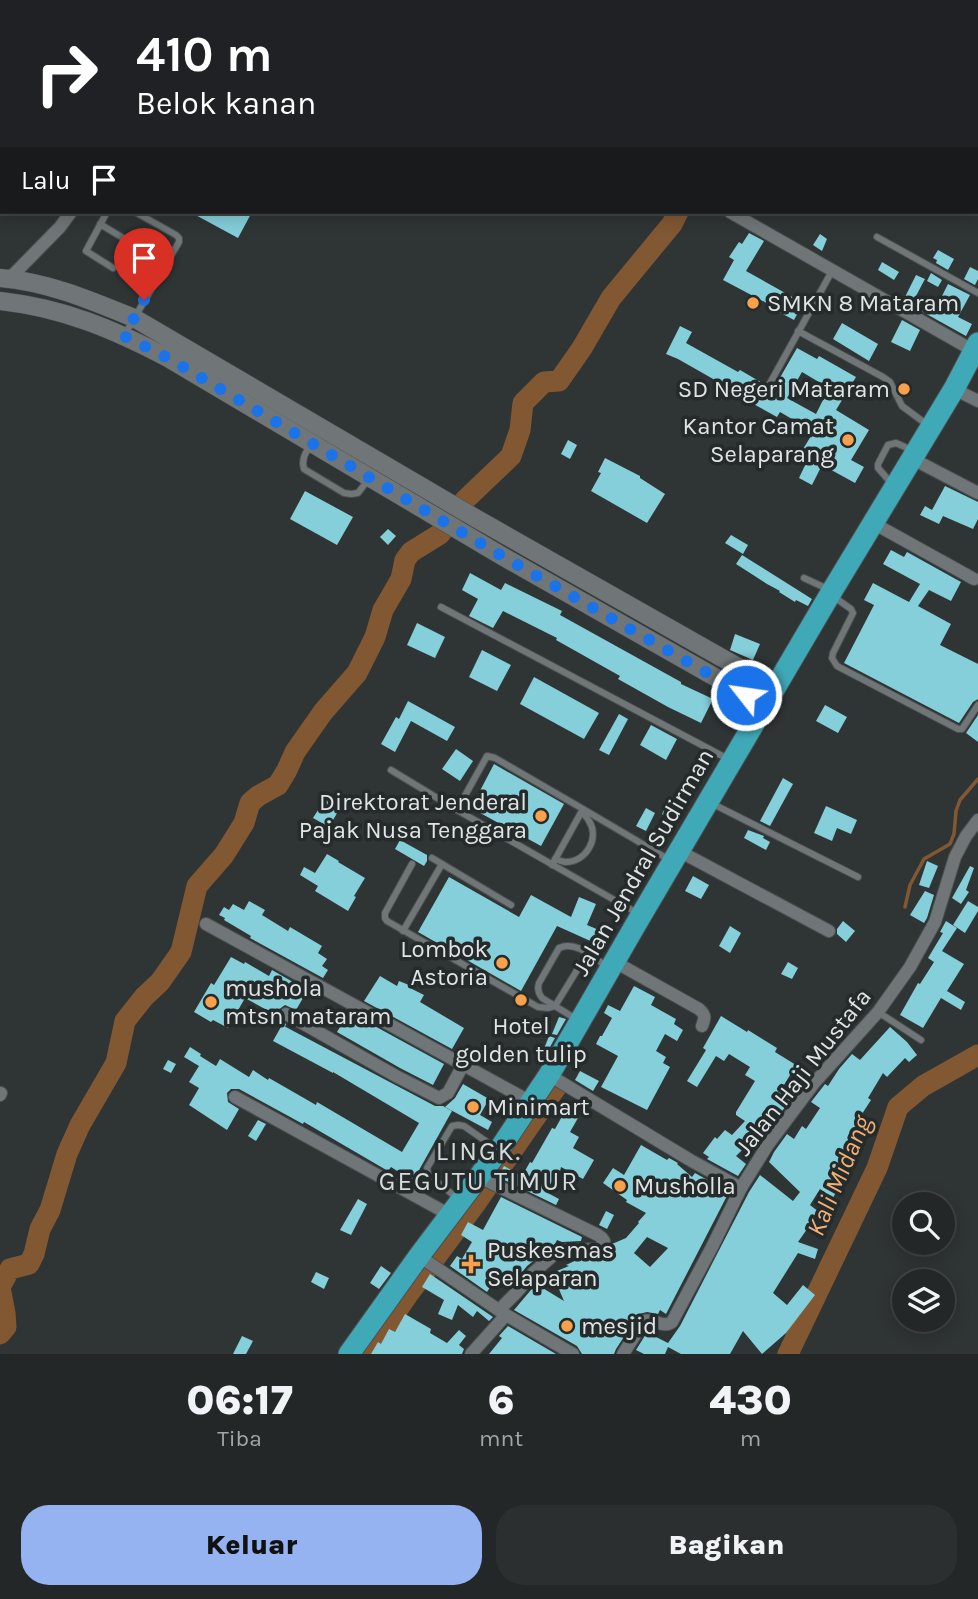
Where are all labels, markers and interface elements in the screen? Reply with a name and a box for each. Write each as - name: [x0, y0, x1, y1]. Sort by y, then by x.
- text: 410 m: [136, 26, 273, 83]
- icon: right: [21, 28, 112, 119]
- text: Belok kanan: [136, 85, 316, 122]
- icon: arrive: [85, 161, 123, 199]
- text: Lalu: [21, 165, 71, 196]
- pin: [114, 228, 174, 300]
- icon: arrive: [125, 239, 163, 277]
- place label: SMKN 8 Mataram: [767, 289, 959, 317]
- marker: SMKN 8 Mataram: [745, 295, 761, 311]
- place label: SD Negeri Mataram: [678, 375, 890, 403]
- marker: SD Negeri Mataram: [896, 381, 912, 397]
- place label: Kantor Camat Selaparang: [683, 412, 834, 468]
- marker: Kantor Camat Selaparang: [840, 432, 856, 448]
- position arrow: [709, 658, 783, 732]
- street label: Jalan Jendral Sudirman: [567, 744, 719, 980]
- place label: Direktorat Jenderal Pajak Nusa Tenggara: [299, 788, 527, 844]
- marker: Direktorat Jenderal Pajak Nusa Tenggara: [533, 808, 549, 824]
- place label: Lombok Astoria: [400, 935, 488, 991]
- marker: Lombok Astoria: [494, 955, 510, 971]
- place label: mushola mtsn mataram: [225, 974, 392, 1030]
- street label: Jalan Haji Mustafa: [729, 983, 877, 1161]
- marker: Hotel golden tulip: [513, 992, 529, 1008]
- marker: mushola mtsn mataram: [203, 994, 219, 1010]
- place label: Hotel golden tulip: [455, 1012, 587, 1068]
- place label: Minimart: [487, 1093, 589, 1121]
- marker: Minimart: [465, 1099, 481, 1115]
- water label: Kali Midang: [800, 1110, 879, 1241]
- district label: LINGK. GEGUTU TIMUR: [379, 1136, 579, 1197]
- place label: Musholla: [634, 1172, 736, 1200]
- marker: Musholla: [612, 1178, 628, 1194]
- map controls: [892, 1192, 955, 1332]
- button: search: [892, 1192, 955, 1255]
- place label: Puskesmas Selaparan: [487, 1236, 614, 1292]
- marker: Puskesmas Selaparan: [461, 1254, 481, 1274]
- button: layers: [892, 1269, 955, 1332]
- place label: mesjid: [581, 1312, 657, 1340]
- marker: mesjid: [559, 1318, 575, 1334]
- text: 06:17: [186, 1375, 293, 1425]
- text: 6: [488, 1375, 515, 1425]
- text: 430: [709, 1375, 792, 1425]
- text: Tiba: [217, 1425, 262, 1452]
- text: mnt: [479, 1425, 523, 1452]
- text: m: [740, 1425, 761, 1452]
- button: Keluar: [21, 1505, 482, 1585]
- button: Bagikan: [496, 1505, 957, 1585]

